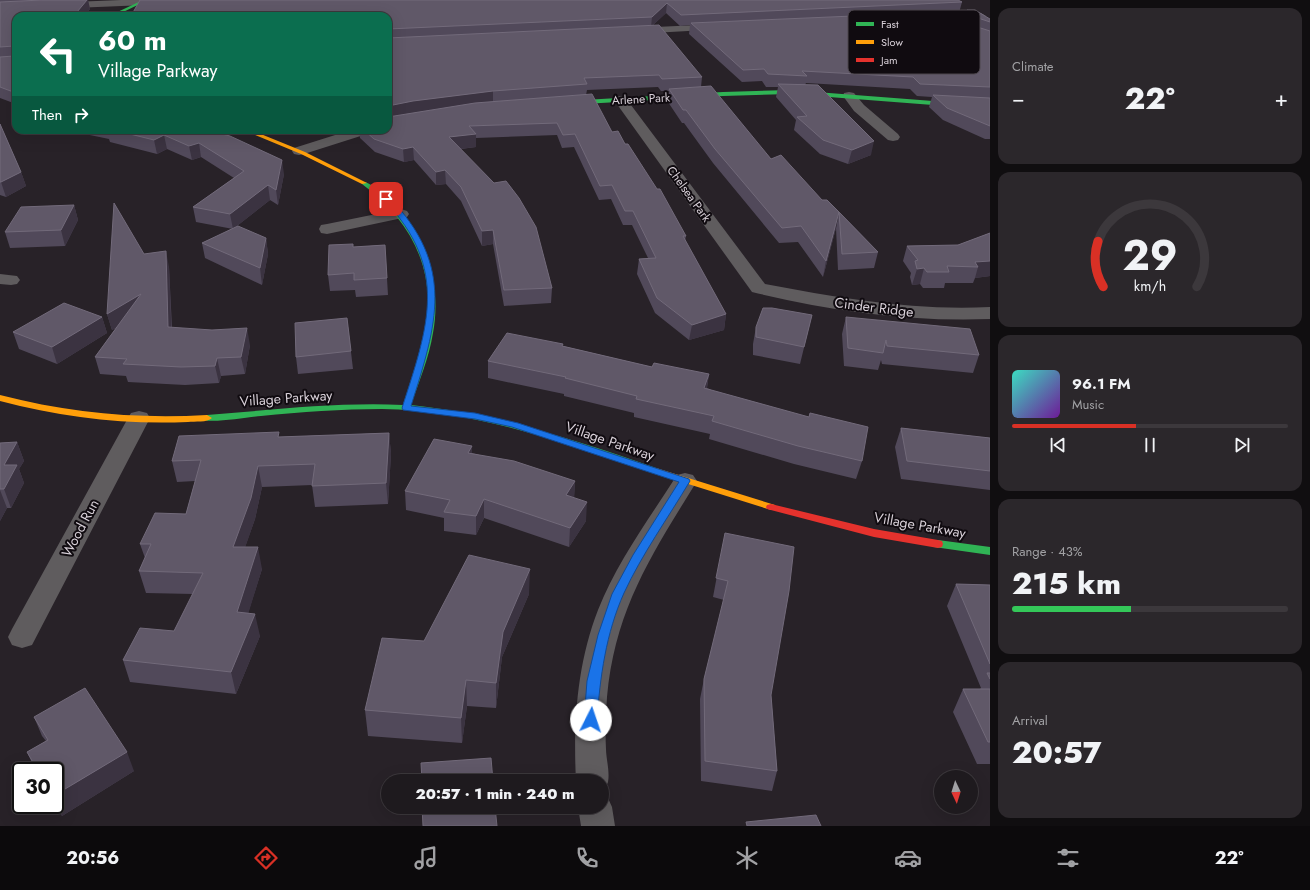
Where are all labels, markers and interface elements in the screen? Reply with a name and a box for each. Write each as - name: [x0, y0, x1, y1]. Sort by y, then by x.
- legend: [848, 10, 980, 74]
- text: Fast: [881, 16, 899, 32]
- text: 60 m: [98, 20, 167, 61]
- icon: left: [32, 28, 84, 80]
- text: Slow: [881, 34, 903, 50]
- text: Jam: [879, 52, 898, 68]
- text: Climate: [1012, 57, 1053, 76]
- text: Village Parkway: [98, 58, 218, 84]
- text: 22°: [1125, 77, 1175, 120]
- text: −: [1012, 82, 1025, 114]
- text: +: [1274, 82, 1288, 114]
- street label: Arlene Park: [611, 88, 671, 110]
- text: Then: [32, 104, 62, 126]
- icon: right: [70, 104, 92, 126]
- street label: Chelsea Park: [663, 162, 716, 226]
- pin: [369, 182, 403, 216]
- icon: arrive: [375, 188, 397, 210]
- text: 29: [1122, 225, 1178, 286]
- text: km/h: [1134, 276, 1166, 296]
- street label: Cinder Ridge: [833, 292, 915, 322]
- text: 96.1 FM: [1072, 373, 1131, 395]
- street label: Village Parkway: [239, 385, 334, 411]
- text: Music: [1072, 395, 1104, 414]
- street label: Village Parkway: [563, 416, 658, 466]
- icon: previous: [1047, 434, 1069, 456]
- icon: pause: [1139, 434, 1161, 456]
- icon: next: [1231, 434, 1253, 456]
- street label: Wood Run: [56, 496, 104, 560]
- street label: Village Parkway: [872, 507, 968, 543]
- text: Range · 43%: [1012, 542, 1083, 561]
- text: 215 km: [1012, 562, 1121, 605]
- position arrow: [570, 699, 612, 741]
- text: Arrival: [1012, 711, 1048, 730]
- text: 20:57: [1012, 731, 1102, 774]
- speed limit sign: 30: [12, 762, 64, 814]
- north arrow: [934, 770, 978, 814]
- map controls: [934, 770, 978, 814]
- text: 20:57 · 1 min · 240 m: [415, 783, 575, 805]
- icon: directions: [252, 844, 280, 872]
- icon: music: [412, 844, 440, 872]
- icon: phone: [573, 844, 601, 872]
- icon: climate: [733, 844, 761, 872]
- icon: car: [894, 844, 922, 872]
- icon: filters: [1054, 844, 1082, 872]
- text: 20:56: [66, 845, 119, 871]
- text: 22°: [1215, 845, 1244, 871]

